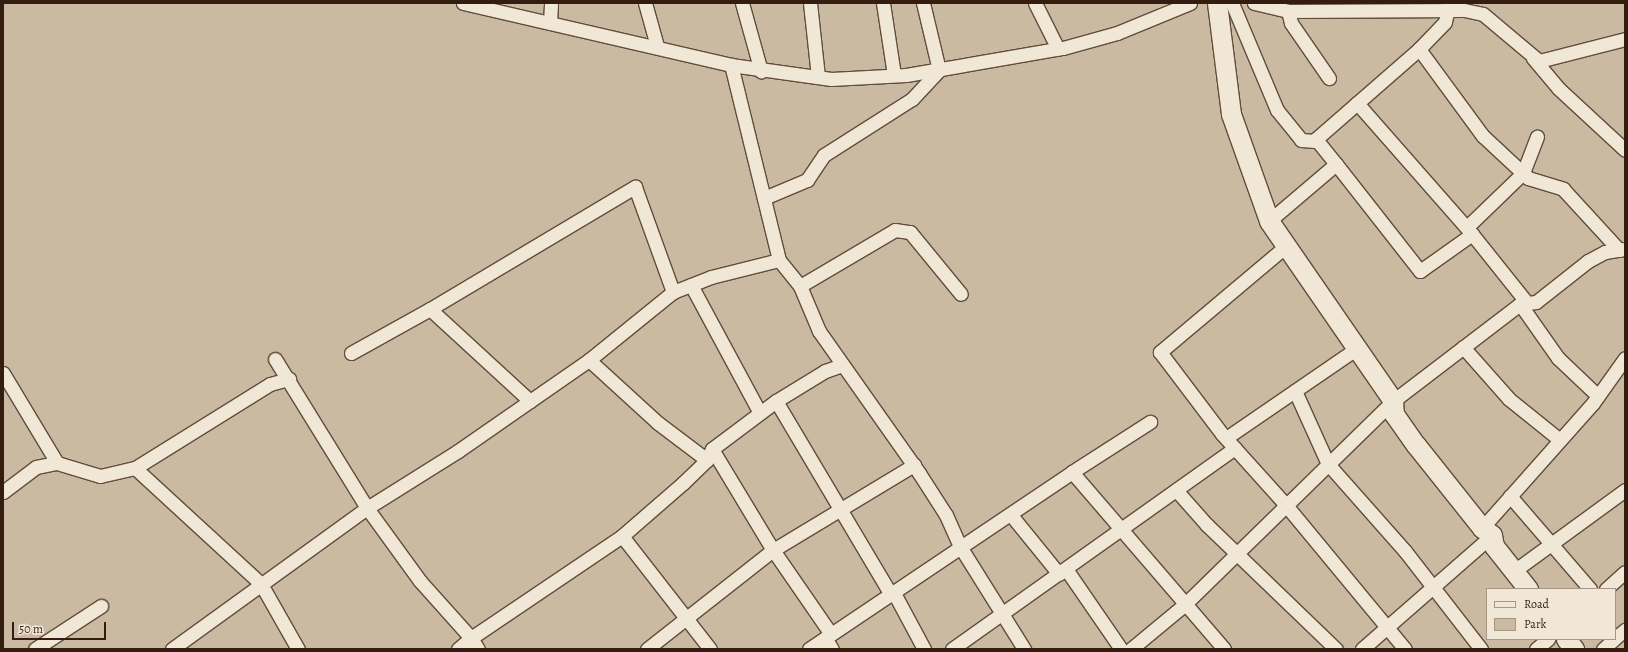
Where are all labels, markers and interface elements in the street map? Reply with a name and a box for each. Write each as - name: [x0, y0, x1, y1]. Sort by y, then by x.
- legend: [1486, 588, 1616, 640]
- text: Road: [1524, 596, 1549, 612]
- scale bar: [14, 614, 108, 640]
- text: Park: [1524, 616, 1547, 632]
- text: 50 m: [19, 621, 43, 637]

